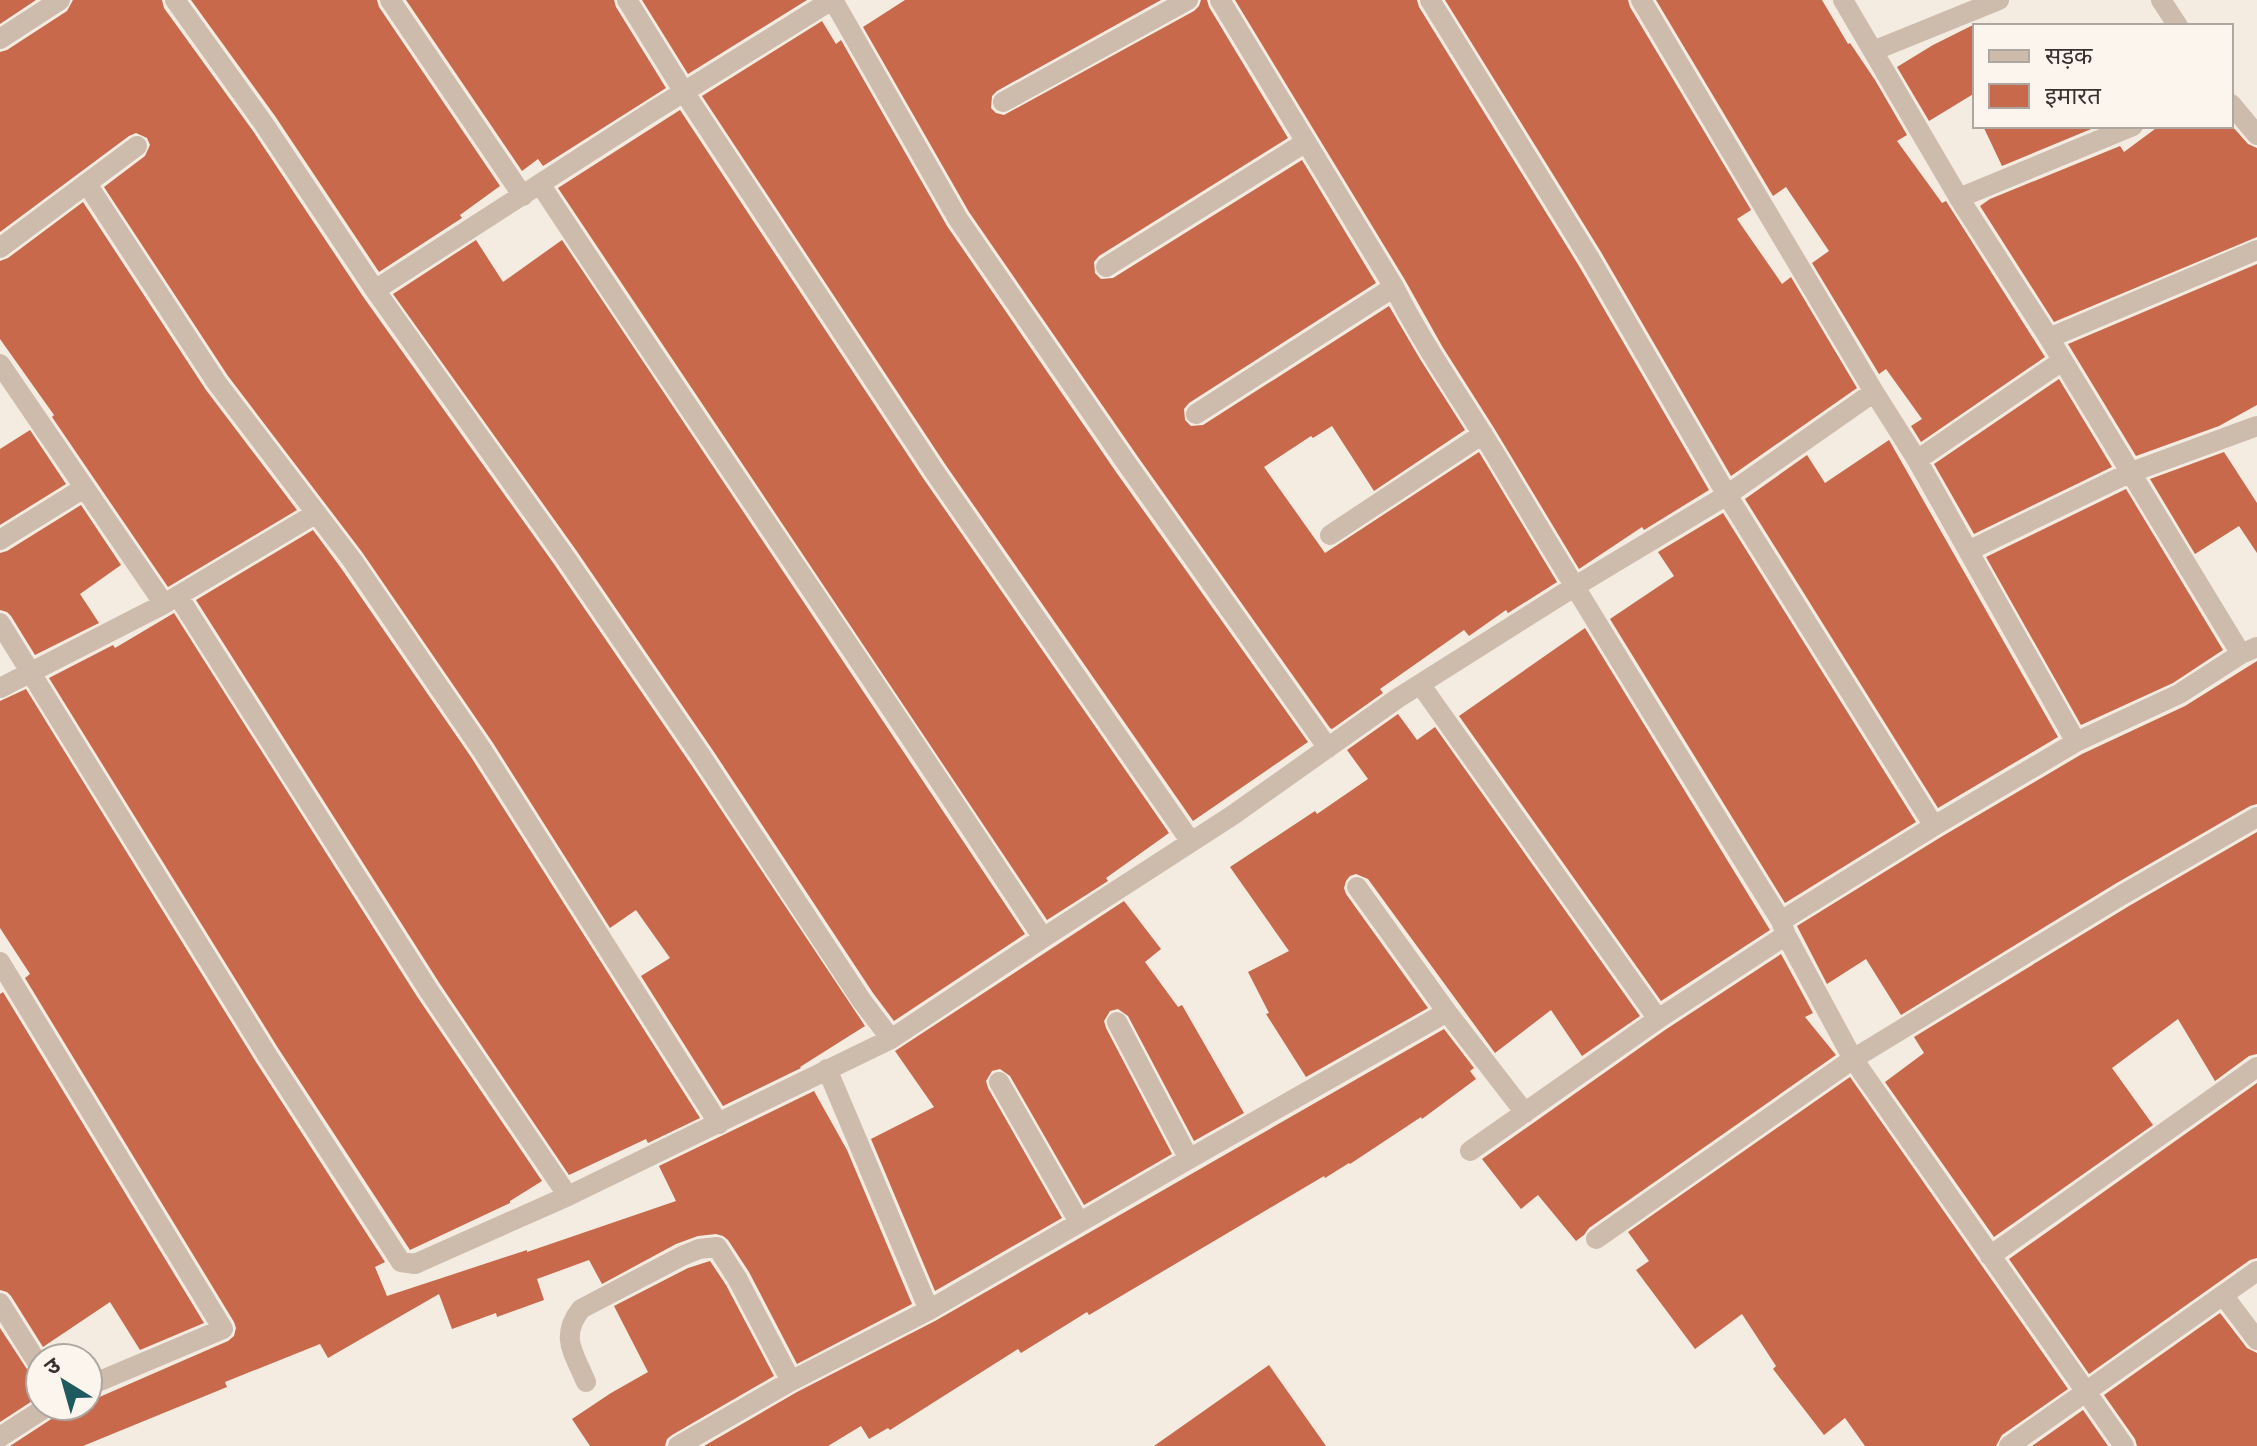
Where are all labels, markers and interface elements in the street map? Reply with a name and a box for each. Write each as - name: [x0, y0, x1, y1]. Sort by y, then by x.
- legend: [1973, 24, 2233, 128]
- text: सड़क: [2045, 42, 2093, 70]
- text: इमारत: [2045, 82, 2102, 110]
- north arrow: [24, 1342, 104, 1422]
- text: उ: [40, 1352, 66, 1380]

